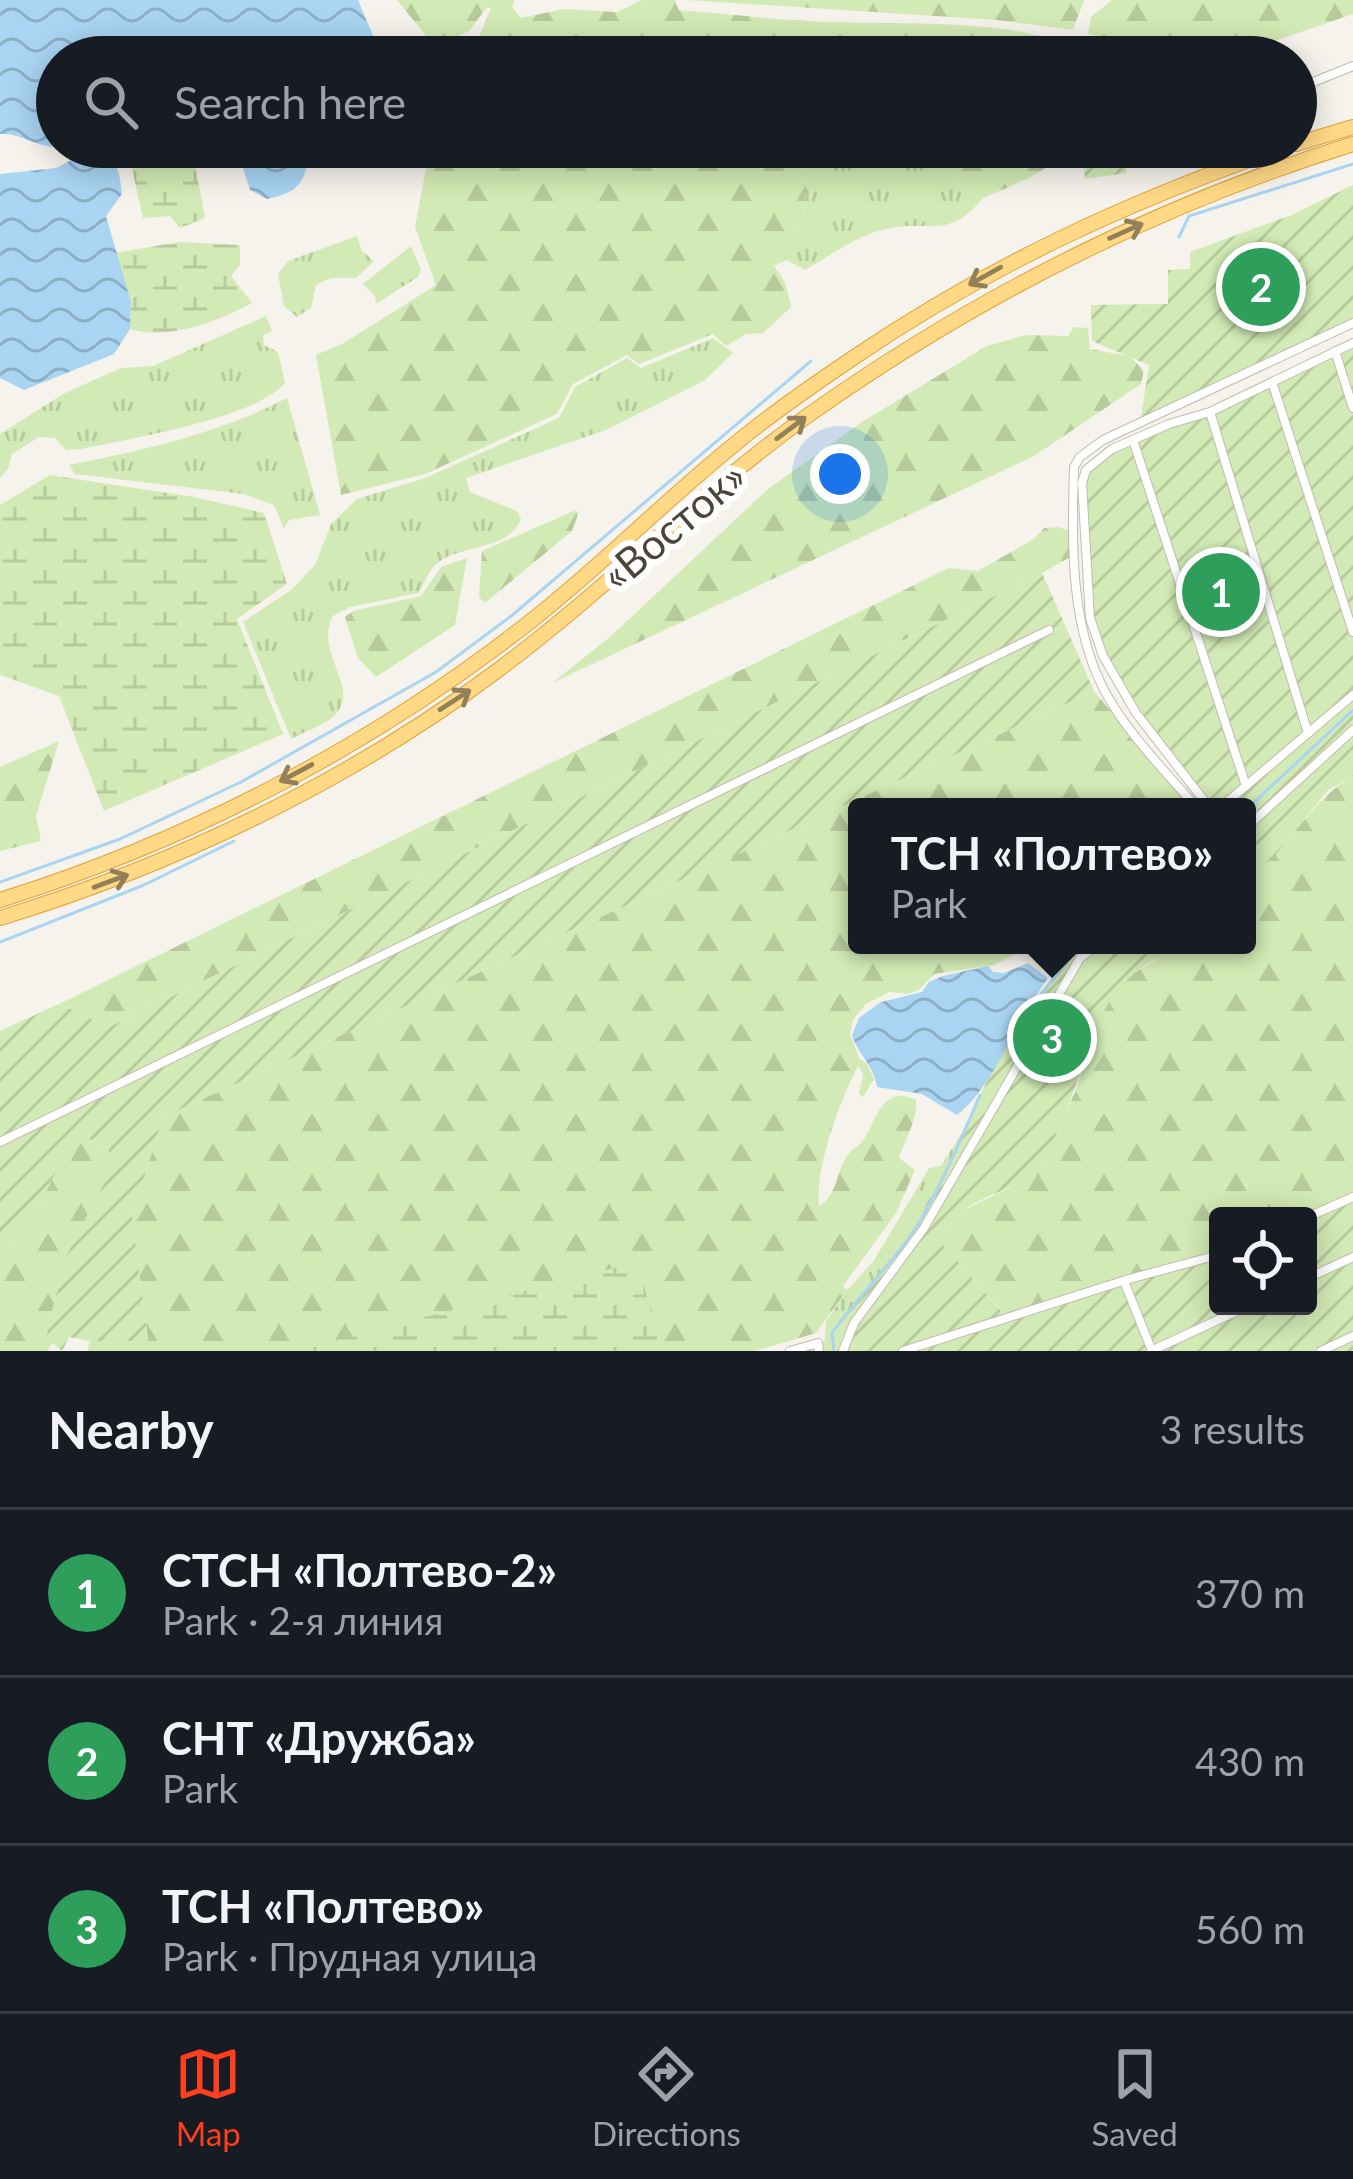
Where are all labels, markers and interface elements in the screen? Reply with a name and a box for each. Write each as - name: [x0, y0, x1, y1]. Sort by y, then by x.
- search box: [36, 36, 1317, 168]
- icon: search: [78, 69, 144, 135]
- text: Search here: [174, 75, 406, 129]
- one-way arrow: [1107, 219, 1144, 240]
- pin: 2: [1222, 242, 1300, 332]
- one-way arrow: [968, 265, 1003, 288]
- one-way arrow: [774, 416, 807, 442]
- your location: [810, 444, 870, 504]
- street label: «Восток»: [591, 450, 755, 600]
- pin: 1: [1182, 547, 1260, 637]
- one-way arrow: [438, 687, 472, 712]
- one-way arrow: [279, 762, 314, 785]
- popup: [848, 798, 1256, 954]
- text: ТСН «Полтево»: [891, 826, 1213, 880]
- one-way arrow: [92, 869, 129, 890]
- text: Park: [891, 880, 967, 926]
- pin: 3: [1013, 993, 1091, 1083]
- map controls: [1209, 1207, 1317, 1315]
- button: locate: [1209, 1207, 1317, 1315]
- text: Nearby: [48, 1399, 214, 1460]
- text: 3 results: [1160, 1406, 1305, 1452]
- text: СТСН «Полтево-2»: [162, 1543, 557, 1597]
- text: 1: [76, 1570, 98, 1616]
- text: 370 m: [1195, 1570, 1305, 1616]
- text: Park · 2-я линия: [162, 1597, 444, 1643]
- text: СНТ «Дружба»: [162, 1711, 476, 1765]
- text: 2: [76, 1738, 98, 1784]
- text: 430 m: [1195, 1738, 1305, 1784]
- text: Park: [162, 1765, 238, 1811]
- text: ТСН «Полтево»: [162, 1879, 484, 1933]
- text: 3: [76, 1906, 98, 1952]
- text: 560 m: [1195, 1906, 1305, 1952]
- text: Park · Прудная улица: [162, 1933, 537, 1979]
- tab: Map: [175, 2041, 241, 2153]
- tab: Directions: [592, 2041, 741, 2153]
- tab: Saved: [1091, 2041, 1178, 2153]

